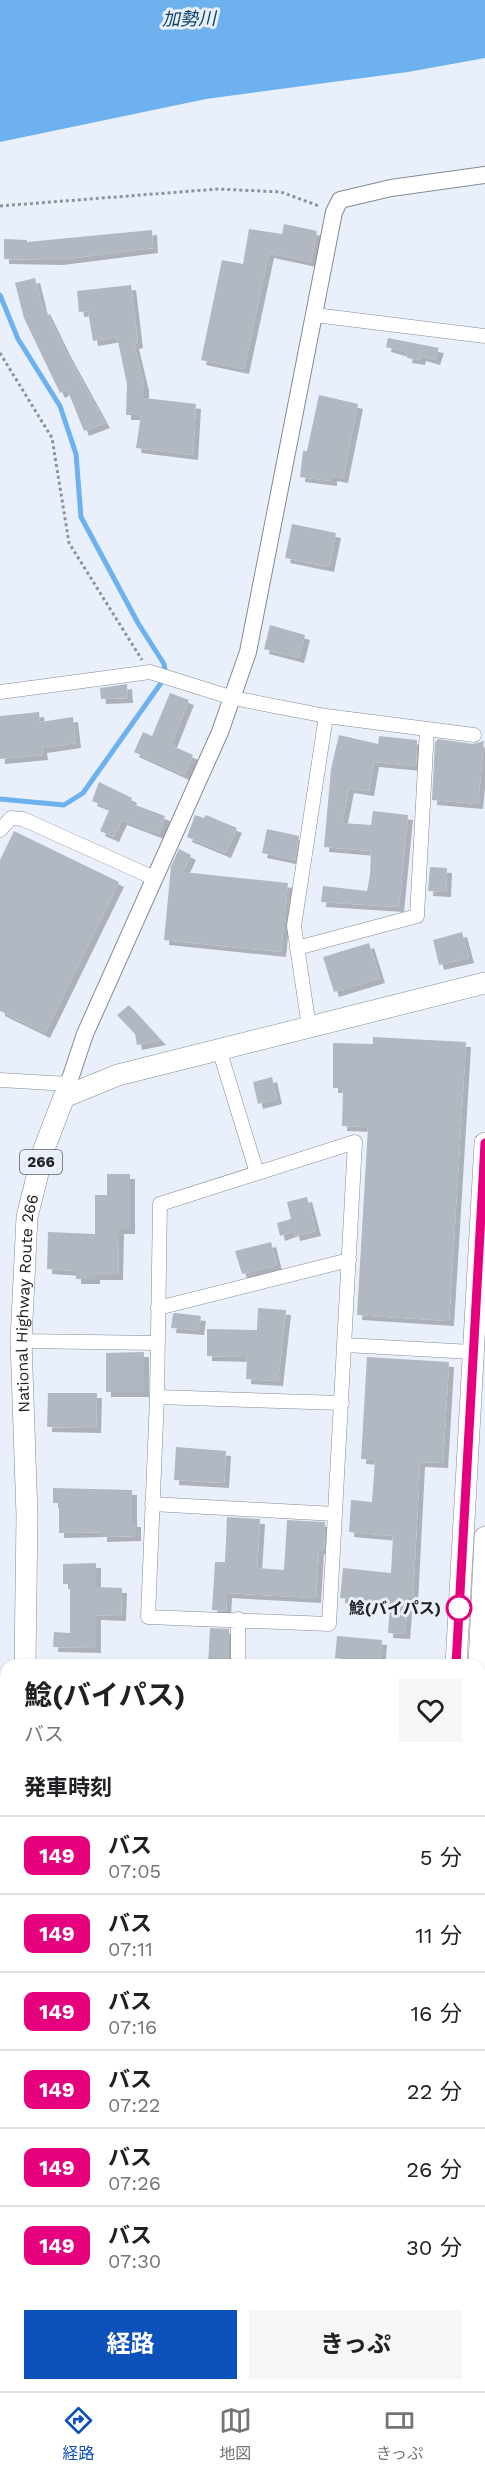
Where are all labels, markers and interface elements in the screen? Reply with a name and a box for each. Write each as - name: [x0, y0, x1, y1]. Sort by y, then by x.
- water label: 加勢川: [162, 7, 218, 29]
- road number: 266: [20, 1150, 62, 1174]
- street label: National Highway Route 266: [12, 1192, 42, 1413]
- marker: 鯰(バイパス): [446, 1595, 472, 1621]
- place label: 鯰(バイパス): [349, 1599, 441, 1618]
- text: 鯰(バイパス): [24, 1679, 185, 1712]
- button: heart: [399, 1679, 462, 1742]
- text: バス: [24, 1722, 64, 1746]
- text: 発車時刻: [24, 1775, 112, 1800]
- text: バス: [108, 1833, 152, 1858]
- text: 149: [39, 1843, 75, 1868]
- text: 5 分: [420, 1845, 462, 1870]
- text: 07:05: [108, 1859, 161, 1883]
- text: バス: [108, 1911, 152, 1936]
- text: 149: [39, 1921, 75, 1946]
- text: 11 分: [415, 1923, 462, 1948]
- text: 07:11: [108, 1937, 153, 1961]
- text: バス: [108, 1989, 152, 2014]
- text: 149: [39, 1999, 75, 2024]
- text: 16 分: [411, 2001, 462, 2026]
- text: 07:16: [108, 2015, 157, 2039]
- text: バス: [108, 2067, 152, 2092]
- text: 149: [39, 2077, 75, 2102]
- text: 22 分: [407, 2079, 462, 2104]
- text: 07:22: [108, 2093, 161, 2117]
- text: バス: [108, 2145, 152, 2170]
- text: 149: [39, 2155, 75, 2180]
- text: 26 分: [406, 2157, 462, 2182]
- text: 07:26: [108, 2171, 161, 2195]
- text: バス: [108, 2223, 152, 2248]
- text: 149: [39, 2233, 75, 2258]
- text: 30 分: [406, 2235, 462, 2260]
- text: 07:30: [108, 2249, 161, 2273]
- button: 経路: [24, 2310, 237, 2379]
- button: きっぷ: [249, 2310, 462, 2379]
- tab: 経路: [62, 2404, 95, 2464]
- tab: 地図: [219, 2404, 252, 2464]
- tab: きっぷ: [376, 2404, 423, 2464]

